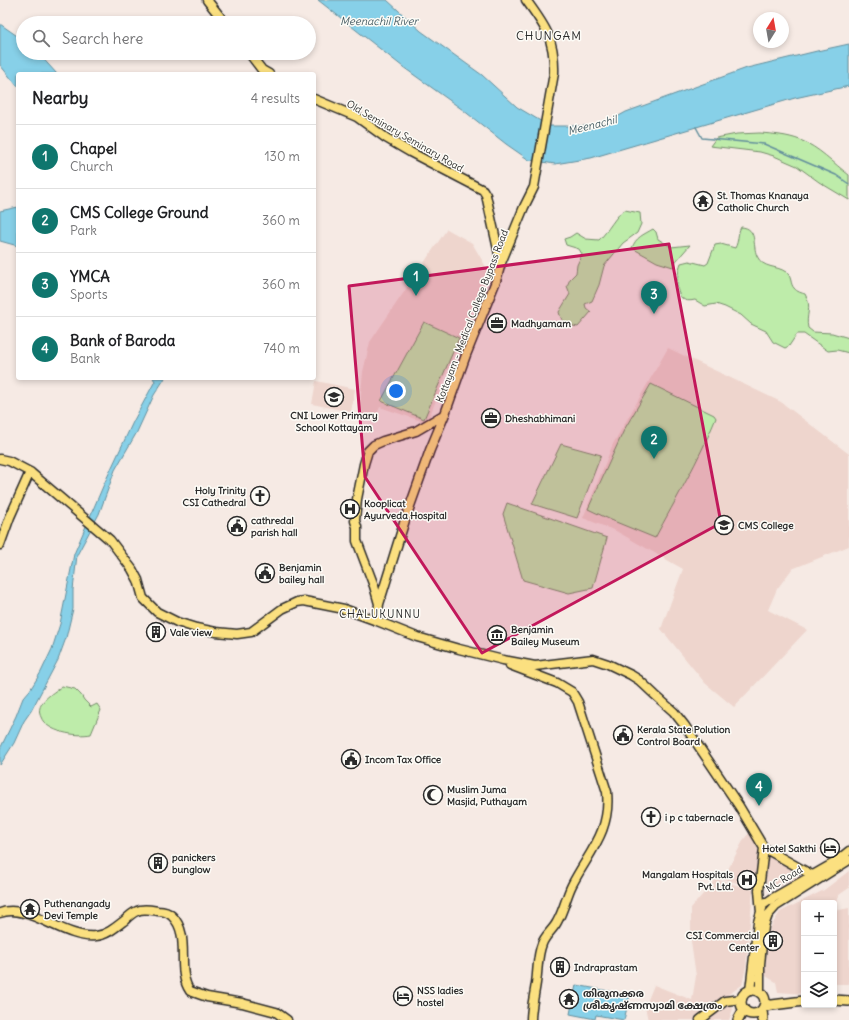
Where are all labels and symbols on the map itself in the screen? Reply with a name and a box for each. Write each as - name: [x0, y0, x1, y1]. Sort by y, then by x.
- north arrow: [753, 12, 789, 48]
- water label: Meenachil River: [340, 14, 420, 28]
- district label: CHUNGAM: [516, 28, 582, 43]
- street label: Old Seminary Seminary Road: [344, 97, 466, 175]
- water label: Meenachil: [566, 112, 620, 138]
- place label: St. Thomas Knanaya Catholic Church: [717, 189, 809, 214]
- temple icon: St. Thomas Knanaya Catholic Church: [692, 190, 714, 212]
- street label: Kottayam - Medical College Bypass Road: [433, 228, 511, 404]
- pin: 1: [403, 263, 429, 296]
- pin: 3: [641, 281, 667, 314]
- office icon: Madhyamam: [486, 312, 508, 334]
- place label: Madhyamam: [511, 317, 571, 330]
- your location: [386, 381, 406, 401]
- school or university icon: CNI Lower Primary School Kottayam: [323, 386, 345, 408]
- office icon: Dheshabhimani: [480, 407, 502, 429]
- place label: CNI Lower Primary School Kottayam: [290, 409, 378, 434]
- place label: Dheshabhimani: [505, 412, 575, 425]
- pin: 2: [641, 426, 667, 459]
- place label: Holy Trinity CSI Cathedral: [183, 484, 246, 509]
- church icon: Holy Trinity CSI Cathedral: [249, 485, 271, 507]
- place label: Kooplicat Ayurveda Hospital: [364, 497, 447, 522]
- hospital icon: Kooplicat Ayurveda Hospital: [339, 498, 361, 520]
- place label: cathredal parish hall: [251, 514, 297, 539]
- school or university icon: CMS College: [713, 514, 735, 536]
- public building icon: cathredal parish hall: [226, 515, 248, 537]
- place label: CMS College: [738, 519, 794, 532]
- place label: Benjamin bailey hall: [279, 561, 324, 586]
- public building icon: Benjamin bailey hall: [254, 562, 276, 584]
- district label: CHALUKUNNU: [339, 607, 421, 621]
- building icon: Vale view: [145, 621, 167, 643]
- place label: Benjamin Bailey Museum: [511, 623, 580, 648]
- museum icon: Benjamin Bailey Museum: [486, 624, 508, 646]
- place label: Vale view: [170, 626, 212, 639]
- place label: Kerala State Polution Control Board: [637, 723, 731, 748]
- public building icon: Kerala State Polution Control Board: [612, 724, 634, 746]
- public building icon: Incom Tax Office: [340, 748, 362, 770]
- place label: Incom Tax Office: [365, 753, 442, 766]
- pin: 4: [746, 773, 772, 806]
- place label: Muslim Juma Masjid, Puthayam: [447, 783, 527, 808]
- mosque icon: Muslim Juma Masjid, Puthayam: [422, 784, 444, 806]
- church icon: i p c tabernacle: [640, 806, 662, 828]
- place label: i p c tabernacle: [665, 811, 734, 824]
- hotel icon: Hotel Sakthi: [819, 837, 841, 859]
- place label: Hotel Sakthi: [762, 842, 816, 855]
- place label: panickers bunglow: [172, 851, 216, 876]
- building icon: panickers bunglow: [147, 852, 169, 874]
- street label: MC Road: [763, 863, 805, 895]
- place label: Mangalam Hospitals Pvt. Ltd.: [642, 868, 733, 893]
- hospital icon: Mangalam Hospitals Pvt. Ltd.: [736, 869, 758, 891]
- place label: Puthenangady Devi Temple: [44, 897, 111, 922]
- temple icon: Puthenangady Devi Temple: [19, 898, 41, 920]
- place label: CSI Commercial Center: [686, 929, 760, 954]
- building icon: CSI Commercial Center: [762, 930, 784, 952]
- building icon: Indraprastam: [549, 956, 571, 978]
- place label: Indraprastam: [574, 961, 638, 974]
- place label: NSS ladies hostel: [417, 984, 464, 1009]
- hotel icon: NSS ladies hostel: [392, 985, 414, 1007]
- place label: തിരുനക്കര ശ്രീകൃഷ്ണസ്വാമി ക്ഷേത്രം: [583, 987, 722, 1013]
- temple icon: തിരുനക്കര ശ്രീകൃഷ്ണസ്വാമി ക്ഷേത്രം: [558, 988, 580, 1010]

